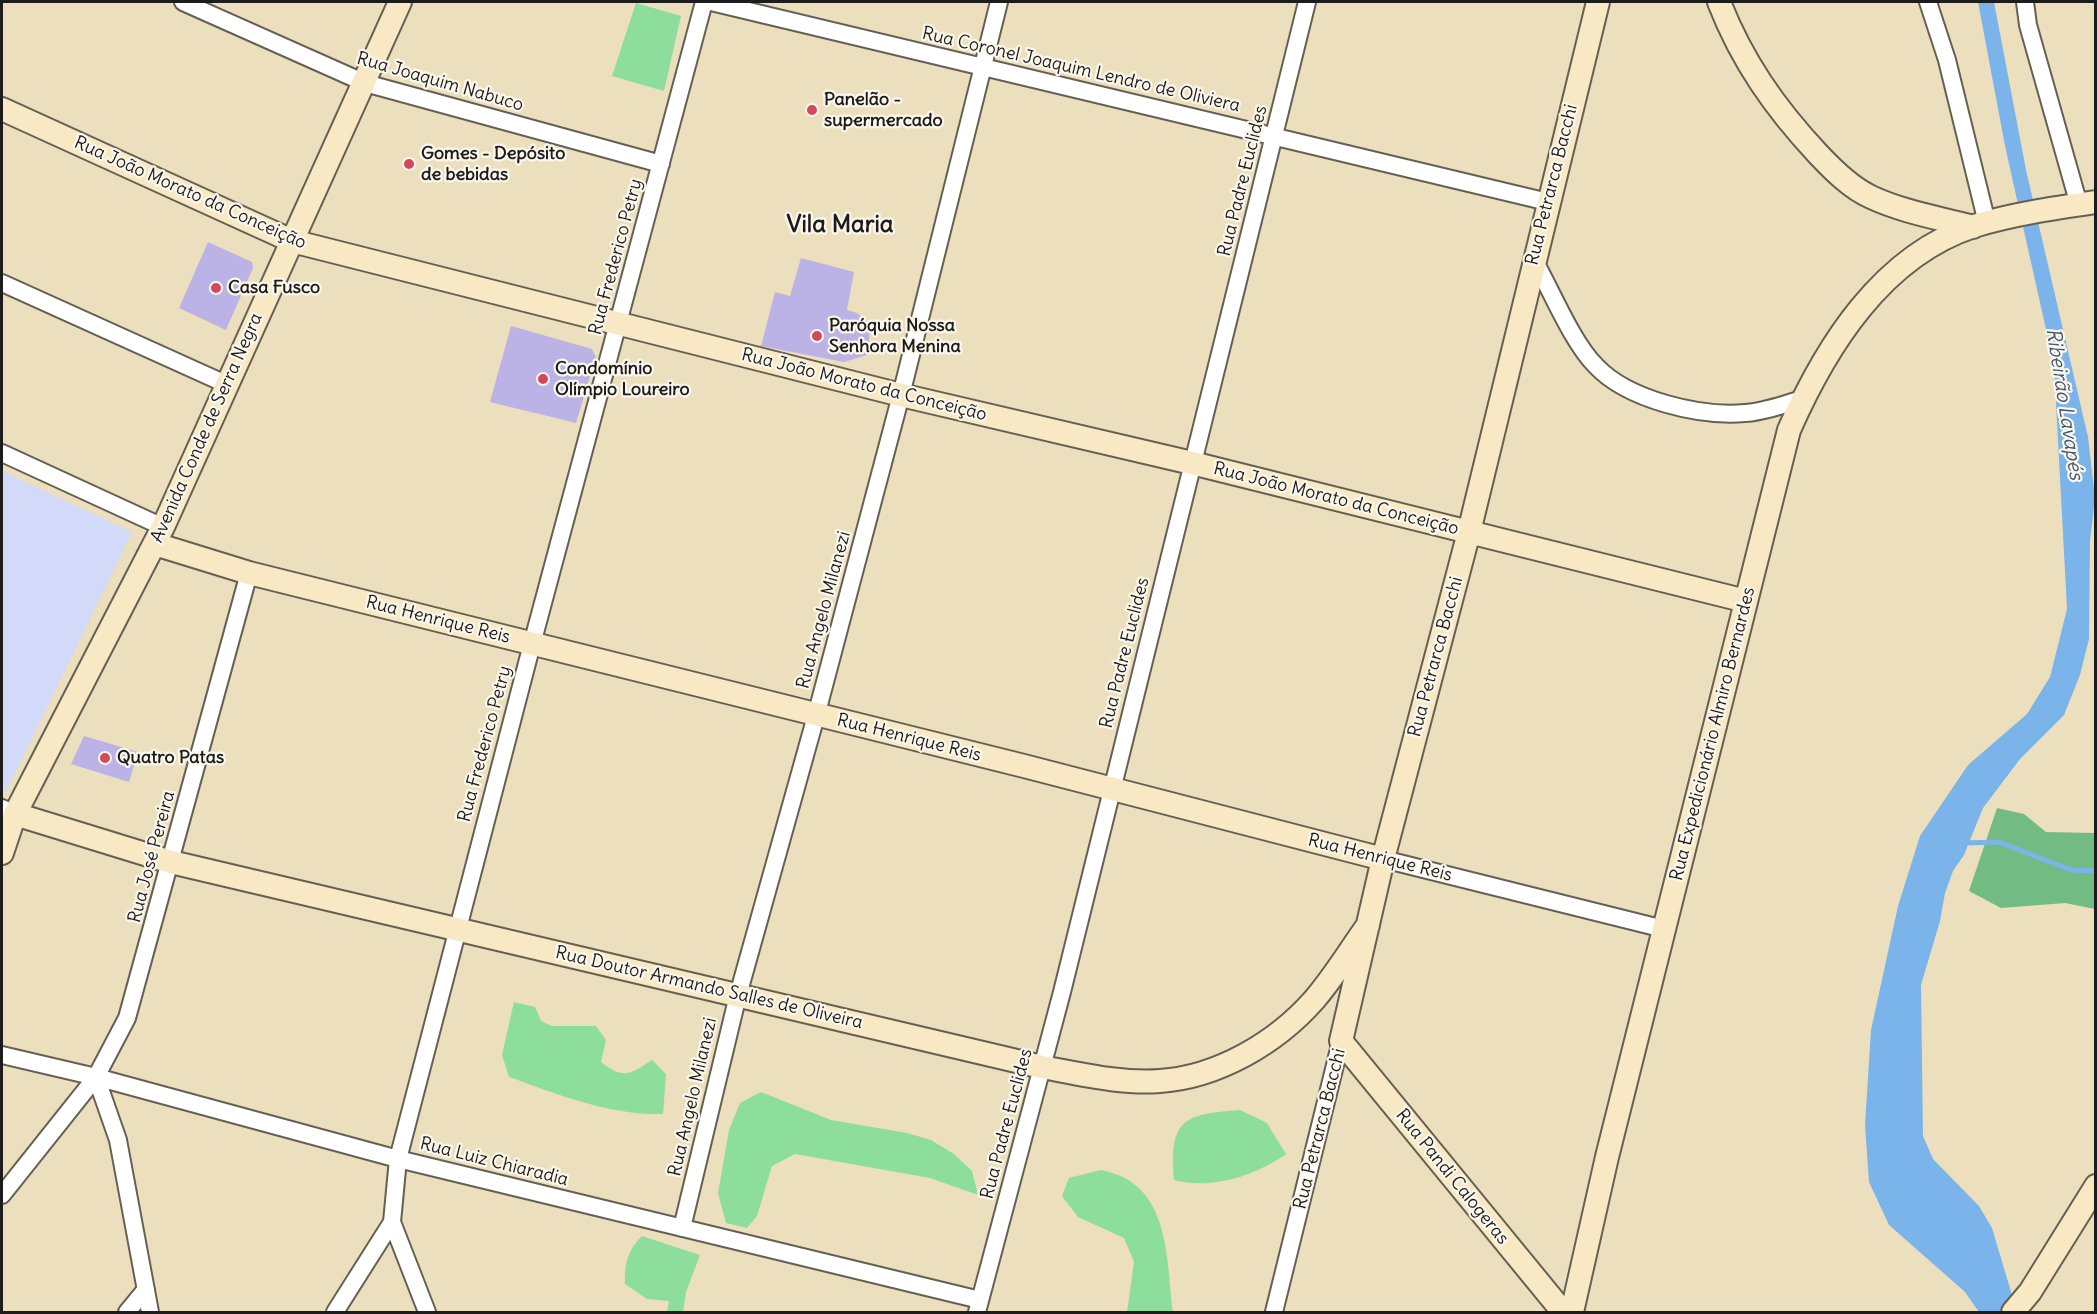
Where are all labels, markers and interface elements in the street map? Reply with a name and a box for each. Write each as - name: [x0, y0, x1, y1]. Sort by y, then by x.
- street label: Rua Coronel Joaquim Lendro de Oliviera: [920, 23, 1242, 117]
- street label: Rua Joaquim Nabuco: [354, 48, 526, 116]
- place label: Panelão - supermercado: [824, 89, 943, 132]
- street label: Rua Petrarca Bacchi: [1522, 102, 1582, 268]
- marker: Panelão - supermercado: [805, 103, 819, 117]
- street label: Rua Padre Euclides: [1214, 103, 1272, 259]
- street label: Rua João Morato da Conceição: [71, 132, 309, 254]
- place label: Gomes - Depósito de bebidas: [421, 143, 565, 186]
- marker: Gomes - Depósito de bebidas: [402, 157, 416, 171]
- street label: Rua Frederico Petry: [585, 177, 647, 337]
- district label: Vila Maria: [786, 211, 894, 239]
- place label: Casa Fusco: [228, 277, 320, 299]
- marker: Casa Fusco: [209, 281, 223, 295]
- street label: Avenida Conde de Serra Negra: [147, 310, 267, 546]
- place label: Paróquia Nossa Senhora Menina: [829, 315, 961, 358]
- water label: Ribeirão Lavapés: [2040, 326, 2088, 482]
- marker: Paróquia Nossa Senhora Menina: [810, 329, 824, 343]
- street label: Rua João Morato da Conceição: [739, 344, 989, 426]
- place label: Condomínio Olímpio Loureiro: [555, 358, 690, 400]
- marker: Condomínio Olímpio Loureiro: [536, 372, 550, 386]
- street label: Rua João Morato da Conceição: [1211, 458, 1461, 540]
- street label: Rua Angelo Milanezi: [793, 529, 855, 691]
- street label: Rua Padre Euclides: [1096, 575, 1154, 731]
- street label: Rua Petrarca Bacchi: [1404, 575, 1468, 739]
- street label: Rua Expedicionário Almiro Bernardes: [1666, 585, 1760, 883]
- street label: Rua Henrique Reis: [364, 592, 512, 648]
- street label: Rua Frederico Petry: [454, 664, 516, 824]
- street label: Rua Henrique Reis: [835, 710, 983, 766]
- place label: Quatro Patas: [117, 747, 224, 769]
- marker: Quatro Patas: [98, 751, 112, 765]
- street label: Rua José Pereira: [124, 789, 180, 925]
- street label: Rua Henrique Reis: [1306, 830, 1454, 886]
- street label: Rua Doutor Armando Salles de Oliveira: [553, 942, 865, 1034]
- street label: Rua Angelo Milanezi: [664, 1016, 722, 1178]
- street label: Rua Petrarca Bacchi: [1290, 1046, 1350, 1212]
- street label: Rua Padre Euclides: [977, 1047, 1037, 1201]
- street label: Rua Pandi Calogeras: [1391, 1105, 1513, 1249]
- street label: Rua Luiz Chiaradia: [418, 1133, 570, 1191]

